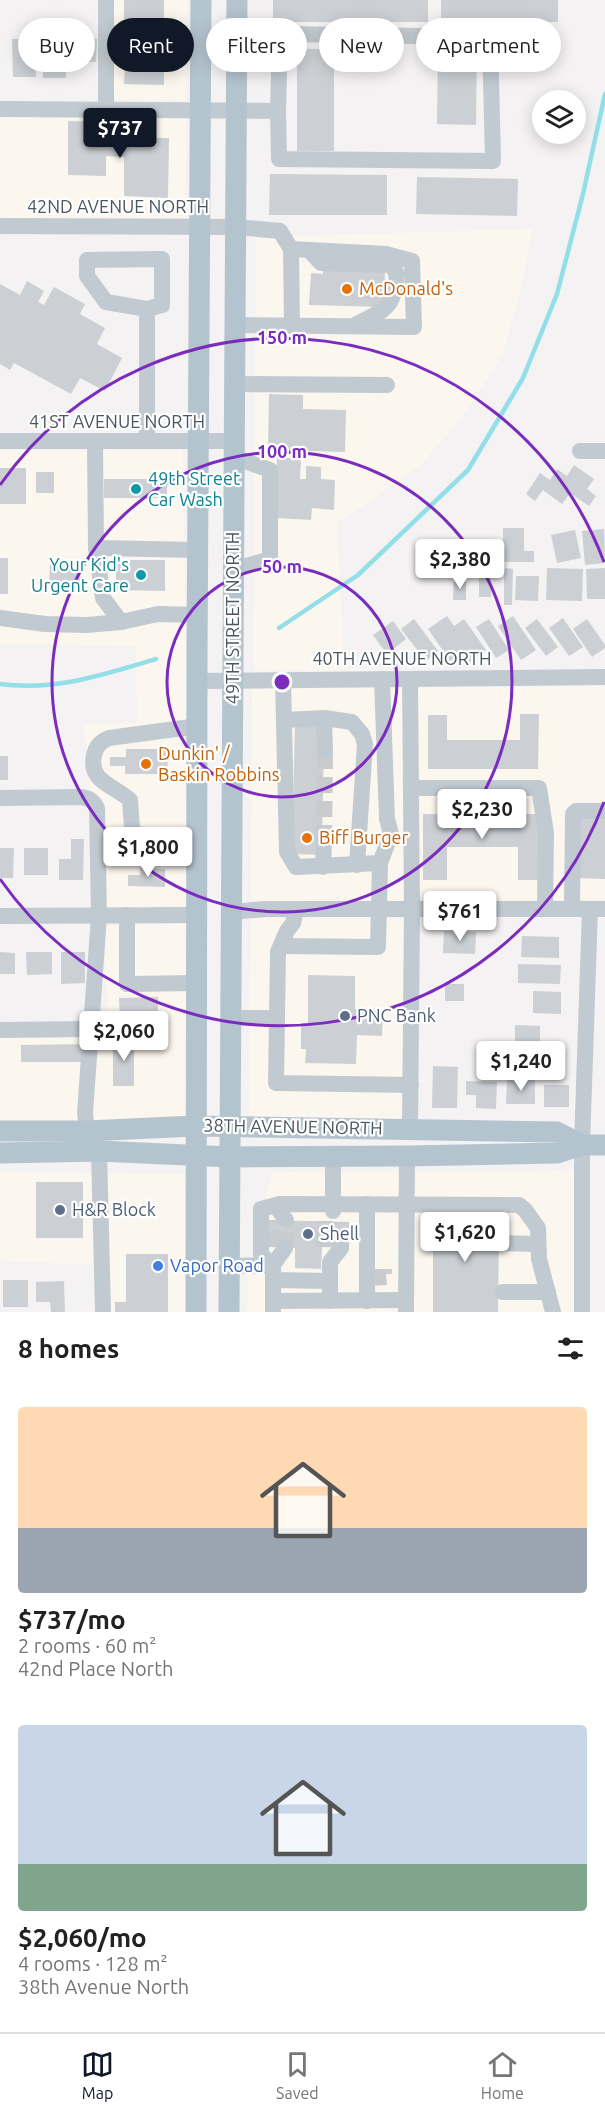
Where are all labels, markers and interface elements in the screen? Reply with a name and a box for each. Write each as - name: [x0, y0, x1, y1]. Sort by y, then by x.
- chip: Buy: [18, 18, 95, 72]
- chip: Rent: [107, 18, 194, 72]
- chip: Filters: [206, 18, 307, 72]
- chip: New: [319, 18, 404, 72]
- chip: Apartment: [416, 18, 561, 72]
- map controls: [532, 90, 586, 144]
- button: layers: [532, 90, 586, 144]
- pin: $737: [84, 108, 156, 159]
- text: $737: [97, 116, 143, 139]
- street label: 42ND AVENUE NORTH: [27, 196, 209, 216]
- place label: McDonald's: [359, 278, 453, 298]
- marker: McDonald's: [340, 282, 354, 296]
- text: 150 m: [257, 327, 307, 347]
- street label: 41ST AVENUE NORTH: [29, 411, 205, 431]
- text: 100 m: [257, 441, 307, 461]
- place label: 49th Street Car Wash: [148, 468, 240, 509]
- marker: 49th Street Car Wash: [129, 482, 143, 496]
- street label: 49TH STREET NORTH: [222, 532, 242, 704]
- pin: $2,380: [411, 539, 509, 590]
- text: $2,380: [429, 547, 491, 570]
- place label: Your Kid's Urgent Care: [31, 554, 129, 595]
- text: 50 m: [262, 556, 302, 576]
- marker: Your Kid's Urgent Care: [134, 568, 148, 582]
- street label: 40TH AVENUE NORTH: [312, 648, 492, 668]
- centre of rings: [272, 672, 292, 692]
- place label: Dunkin' / Baskin Robbins: [158, 743, 280, 784]
- marker: Dunkin' / Baskin Robbins: [139, 757, 153, 771]
- pin: $2,230: [433, 789, 531, 840]
- text: $2,230: [451, 797, 513, 820]
- pin: $1,800: [99, 827, 197, 878]
- place label: Biff Burger: [319, 827, 408, 847]
- marker: Biff Burger: [300, 831, 314, 845]
- text: $1,800: [117, 835, 179, 858]
- pin: $761: [424, 891, 496, 942]
- text: $761: [437, 899, 483, 922]
- place label: PNC Bank: [357, 1005, 436, 1025]
- marker: PNC Bank: [338, 1009, 352, 1023]
- pin: $2,060: [75, 1011, 173, 1062]
- text: $2,060: [93, 1019, 155, 1042]
- pin: $1,240: [472, 1041, 570, 1092]
- text: $1,240: [490, 1049, 552, 1072]
- street label: 38TH AVENUE NORTH: [203, 1114, 383, 1138]
- place label: H&R Block: [72, 1199, 156, 1219]
- marker: H&R Block: [53, 1203, 67, 1217]
- pin: $1,620: [416, 1212, 514, 1263]
- text: $1,620: [434, 1220, 496, 1243]
- place label: Shell: [320, 1223, 359, 1243]
- marker: Shell: [301, 1227, 315, 1241]
- place label: Vapor Road: [170, 1255, 264, 1275]
- marker: Vapor Road: [151, 1259, 165, 1273]
- icon: filters: [554, 1332, 587, 1365]
- text: 8 homes: [18, 1334, 119, 1363]
- icon: home: [249, 1446, 357, 1554]
- text: $737/mo: [18, 1605, 126, 1634]
- text: 2 rooms · 60 m²: [18, 1634, 156, 1657]
- text: 42nd Place North: [18, 1657, 173, 1680]
- icon: home: [249, 1764, 357, 1872]
- text: $2,060/mo: [18, 1923, 147, 1952]
- text: 4 rooms · 128 m²: [18, 1952, 168, 1975]
- text: 38th Avenue North: [18, 1975, 189, 1998]
- tab: Map: [81, 2048, 114, 2102]
- tab: Saved: [276, 2048, 319, 2102]
- tab: Home: [481, 2048, 524, 2102]

